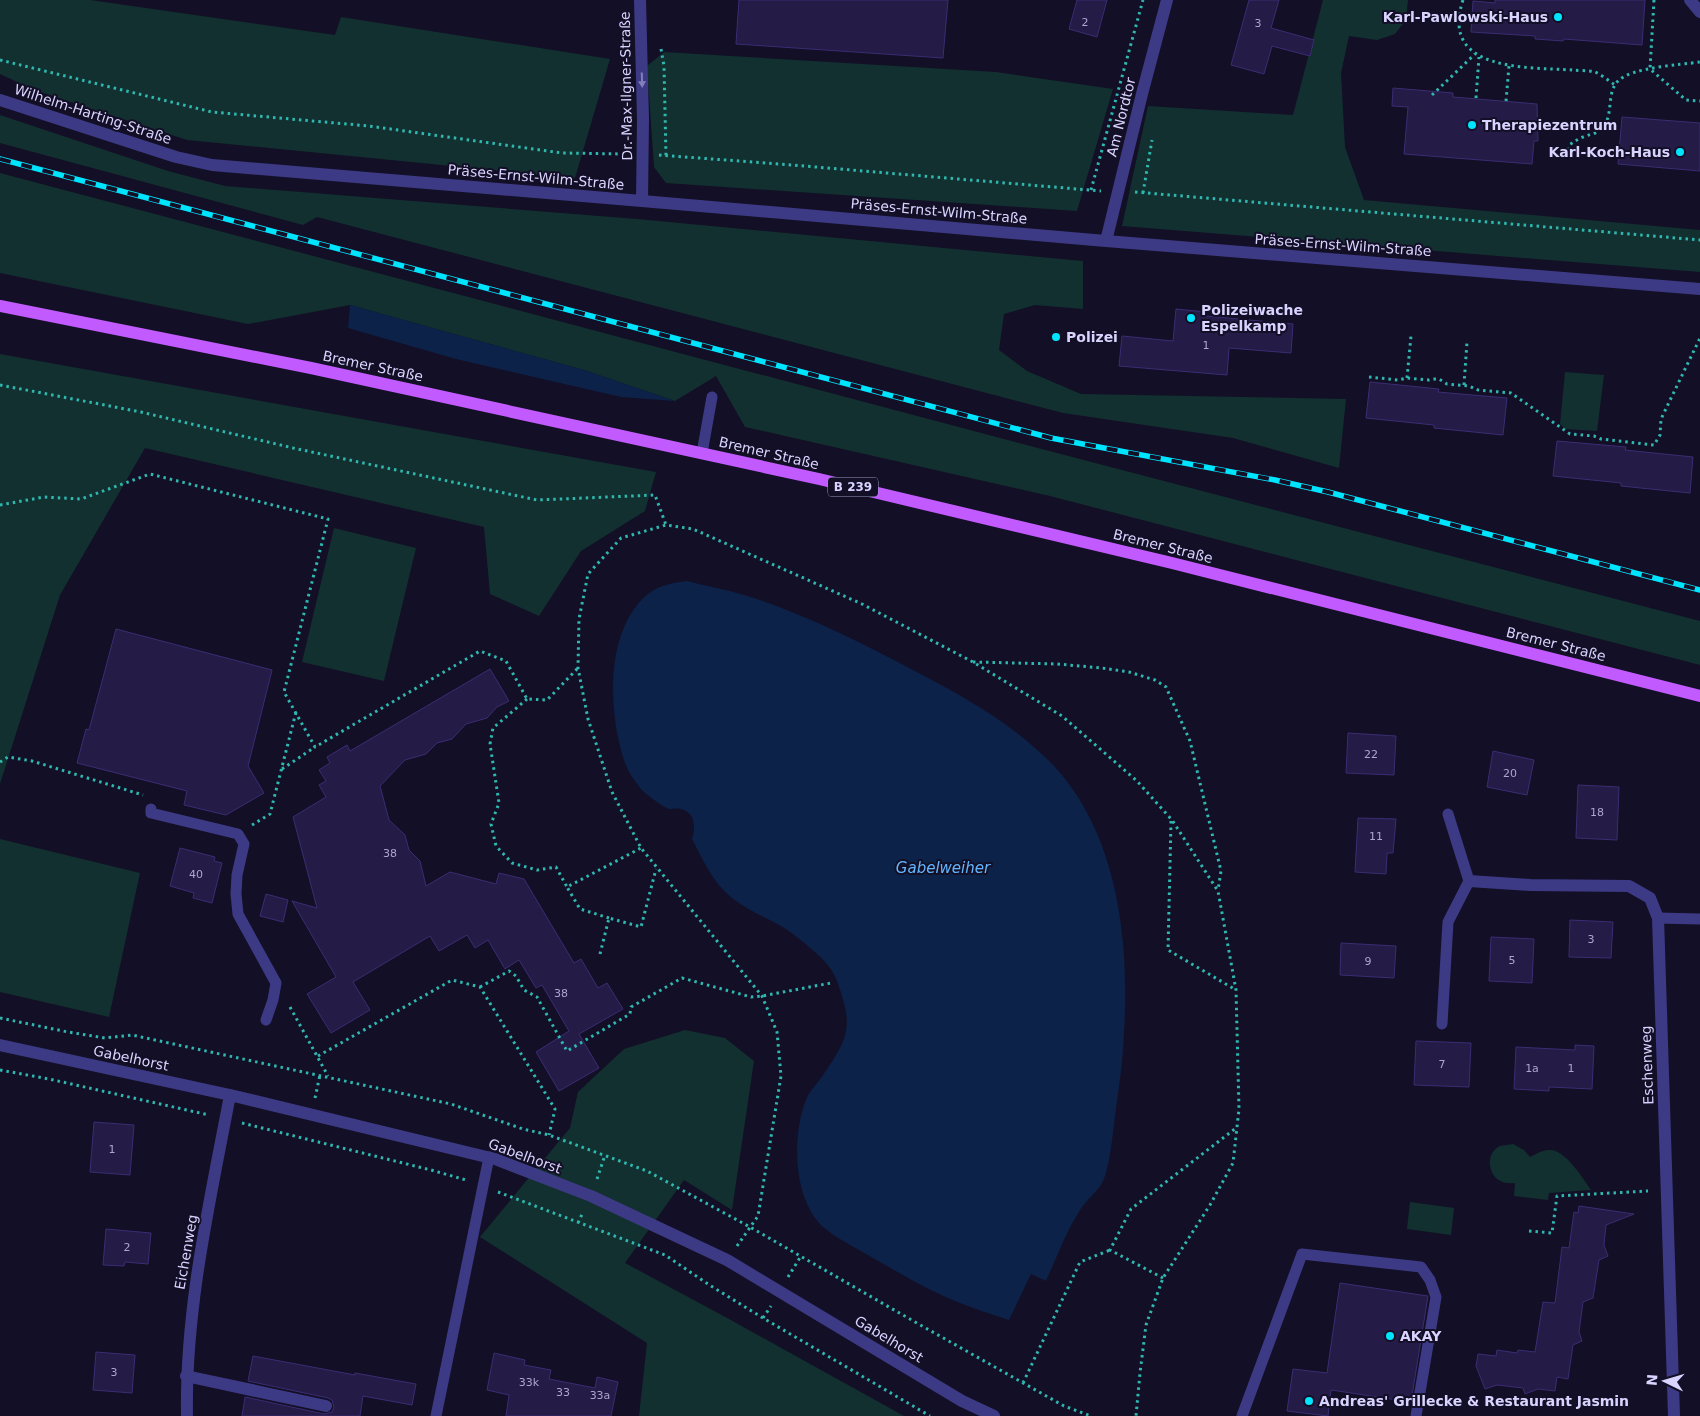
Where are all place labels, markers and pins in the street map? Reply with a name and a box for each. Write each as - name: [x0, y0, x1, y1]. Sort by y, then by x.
- place label: Karl-Pawlowski-Haus: [1383, 9, 1548, 25]
- marker: Karl-Pawlowski-Haus: [1552, 11, 1564, 23]
- place label: Therapiezentrum: [1482, 117, 1617, 133]
- marker: Therapiezentrum: [1466, 119, 1478, 131]
- place label: Karl-Koch-Haus: [1548, 144, 1670, 160]
- marker: Karl-Koch-Haus: [1674, 146, 1686, 158]
- place label: Polizeiwache Espelkamp: [1201, 302, 1303, 334]
- marker: Polizeiwache Espelkamp: [1185, 312, 1197, 324]
- place label: Polizei: [1066, 329, 1118, 345]
- marker: Polizei: [1050, 331, 1062, 343]
- place label: AKAY: [1400, 1328, 1442, 1344]
- marker: AKAY: [1384, 1330, 1396, 1342]
- place label: Andreas' Grillecke & Restaurant Jasmin: [1319, 1393, 1629, 1409]
- marker: Andreas' Grillecke & Restaurant Jasmin: [1303, 1395, 1315, 1407]

